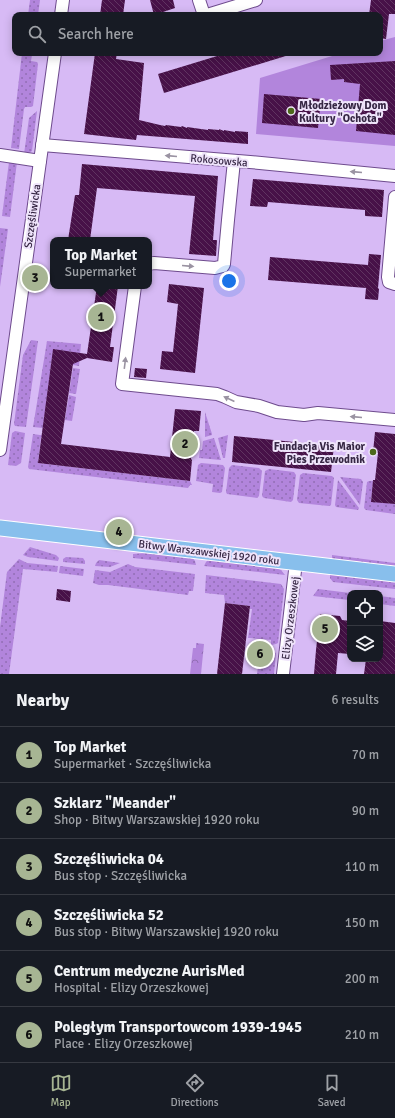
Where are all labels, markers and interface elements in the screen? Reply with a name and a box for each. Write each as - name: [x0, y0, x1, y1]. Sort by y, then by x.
- search box: [12, 12, 383, 56]
- icon: search: [26, 23, 48, 45]
- text: Search here: [58, 25, 134, 43]
- place label: Młodzieżowy Dom Kultury "Ochota": [299, 99, 386, 125]
- marker: Młodzieżowy Dom Kultury "Ochota": [286, 106, 296, 116]
- one-way arrow: [165, 152, 177, 159]
- street label: Rokosowska: [190, 152, 249, 170]
- one-way arrow: [350, 169, 362, 175]
- street label: Szczęśliwicka: [22, 183, 43, 249]
- popup: [50, 237, 152, 289]
- text: Top Market: [65, 246, 137, 264]
- one-way arrow: [182, 262, 194, 269]
- pin: 3: [22, 263, 48, 293]
- text: Supermarket: [65, 264, 136, 280]
- your location: [219, 271, 239, 291]
- pin: 1: [88, 302, 114, 332]
- one-way arrow: [122, 357, 128, 369]
- one-way arrow: [223, 396, 235, 402]
- one-way arrow: [350, 413, 362, 420]
- pin: 2: [172, 429, 198, 459]
- place label: Fundacja Vis Maior Pies Przewodnik: [274, 440, 366, 466]
- marker: Fundacja Vis Maior Pies Przewodnik: [368, 447, 378, 457]
- pin: 4: [106, 517, 132, 547]
- street label: Bitwy Warszawskiej 1920 roku: [138, 537, 280, 568]
- street label: Elizy Orzeszkowej: [279, 576, 302, 660]
- map controls: [347, 590, 383, 662]
- button: locate: [347, 590, 383, 626]
- pin: 5: [312, 614, 338, 644]
- button: layers: [347, 626, 383, 662]
- pin: 6: [247, 639, 273, 669]
- text: Nearby: [16, 690, 69, 711]
- text: 6 results: [331, 692, 379, 708]
- text: Top Market: [54, 738, 126, 756]
- text: 1: [25, 747, 33, 763]
- text: 70 m: [352, 747, 379, 763]
- text: Supermarket · Szczęśliwicka: [54, 756, 211, 772]
- text: Szklarz "Meander": [54, 794, 176, 812]
- text: 2: [25, 803, 33, 819]
- text: 90 m: [352, 803, 379, 819]
- text: Shop · Bitwy Warszawskiej 1920 roku: [54, 812, 260, 828]
- text: Szczęśliwicka 04: [54, 850, 164, 868]
- text: 3: [25, 859, 33, 875]
- text: 110 m: [345, 859, 379, 875]
- text: Bus stop · Szczęśliwicka: [54, 868, 187, 884]
- text: Szczęśliwicka 52: [54, 906, 164, 924]
- text: 4: [25, 915, 33, 931]
- text: 150 m: [345, 915, 379, 931]
- text: Bus stop · Bitwy Warszawskiej 1920 roku: [54, 924, 279, 940]
- text: Centrum medyczne AurisMed: [54, 962, 245, 980]
- text: 5: [25, 971, 33, 987]
- text: 200 m: [345, 971, 379, 987]
- text: Hospital · Elizy Orzeszkowej: [54, 980, 209, 996]
- text: Poległym Transportowcom 1939-1945: [54, 1018, 302, 1036]
- text: 6: [25, 1027, 33, 1043]
- text: 210 m: [345, 1027, 379, 1043]
- text: Place · Elizy Orzeszkowej: [54, 1036, 193, 1052]
- tab: Map: [50, 1072, 72, 1109]
- tab: Directions: [171, 1072, 219, 1109]
- tab: Saved: [318, 1072, 345, 1109]

